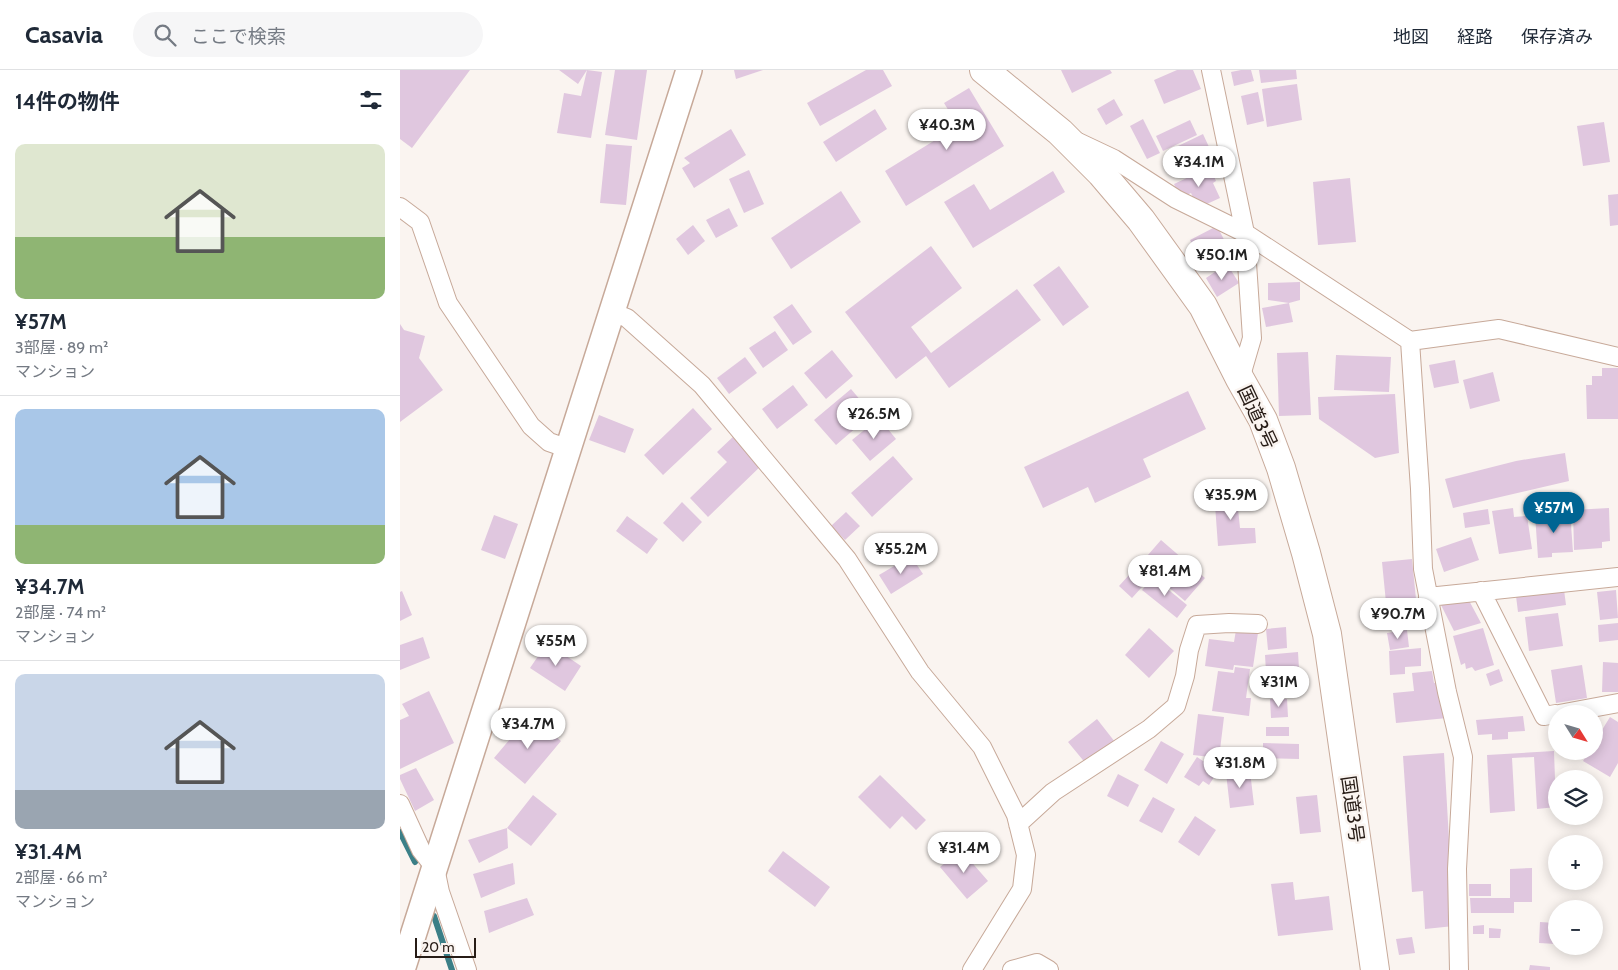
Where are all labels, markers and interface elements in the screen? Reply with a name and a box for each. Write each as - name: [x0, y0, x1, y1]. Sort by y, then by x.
- search box: [133, 12, 483, 57]
- text: Casavia: [25, 20, 103, 49]
- icon: search: [151, 21, 179, 49]
- text: ここで検索: [191, 25, 286, 48]
- text: 地図: [1393, 26, 1429, 48]
- text: 経路: [1457, 26, 1493, 48]
- text: 保存済み: [1521, 26, 1593, 48]
- icon: filters: [357, 86, 385, 114]
- text: 14件の物件: [15, 89, 120, 114]
- pin: ¥40.3M: [906, 108, 988, 151]
- text: ¥40.3M: [919, 115, 975, 134]
- pin: ¥34.1M: [1158, 146, 1240, 188]
- text: ¥34.1M: [1174, 152, 1224, 171]
- icon: home: [155, 176, 245, 266]
- pin: ¥50.1M: [1181, 238, 1263, 281]
- text: ¥50.1M: [1196, 245, 1248, 264]
- text: ¥57M: [15, 309, 67, 334]
- text: 3部屋 · 89 m²: [15, 338, 108, 357]
- text: マンション: [15, 362, 95, 381]
- street label: 国道3号: [1233, 382, 1282, 453]
- pin: ¥26.5M: [833, 398, 915, 440]
- text: ¥26.5M: [848, 404, 900, 423]
- icon: home: [155, 442, 245, 532]
- pin: ¥35.9M: [1190, 478, 1272, 521]
- text: ¥35.9M: [1205, 485, 1257, 504]
- pin: ¥57M: [1524, 492, 1584, 534]
- text: ¥57M: [1534, 498, 1574, 517]
- pin: ¥55.2M: [860, 532, 942, 575]
- text: ¥55.2M: [875, 539, 927, 558]
- pin: ¥81.4M: [1124, 554, 1206, 597]
- text: ¥81.4M: [1139, 561, 1191, 580]
- text: ¥34.7M: [15, 574, 85, 599]
- pin: ¥90.7M: [1357, 598, 1439, 640]
- text: 2部屋 · 74 m²: [15, 603, 106, 622]
- text: ¥90.7M: [1371, 604, 1425, 623]
- pin: ¥55M: [526, 624, 586, 667]
- text: マンション: [15, 627, 95, 646]
- text: ¥55M: [536, 631, 576, 650]
- pin: ¥31M: [1249, 666, 1309, 708]
- text: ¥31M: [1260, 672, 1298, 691]
- north arrow: [1548, 705, 1602, 760]
- map controls: [1548, 705, 1603, 955]
- icon: home: [155, 707, 245, 797]
- pin: ¥34.7M: [487, 708, 569, 750]
- text: ¥34.7M: [502, 714, 554, 733]
- pin: ¥31.8M: [1199, 746, 1281, 789]
- text: ¥31.8M: [1215, 753, 1265, 772]
- button: layers: [1548, 770, 1603, 825]
- street label: 国道3号: [1336, 774, 1369, 844]
- pin: ¥31.4M: [923, 832, 1005, 874]
- button: +: [1548, 835, 1603, 890]
- text: ¥31.4M: [938, 838, 990, 857]
- text: ¥31.4M: [15, 839, 82, 864]
- text: 2部屋 · 66 m²: [15, 868, 108, 887]
- text: マンション: [15, 892, 95, 911]
- button: −: [1548, 900, 1603, 955]
- scale bar: [415, 935, 476, 958]
- text: 20 m: [422, 938, 455, 956]

